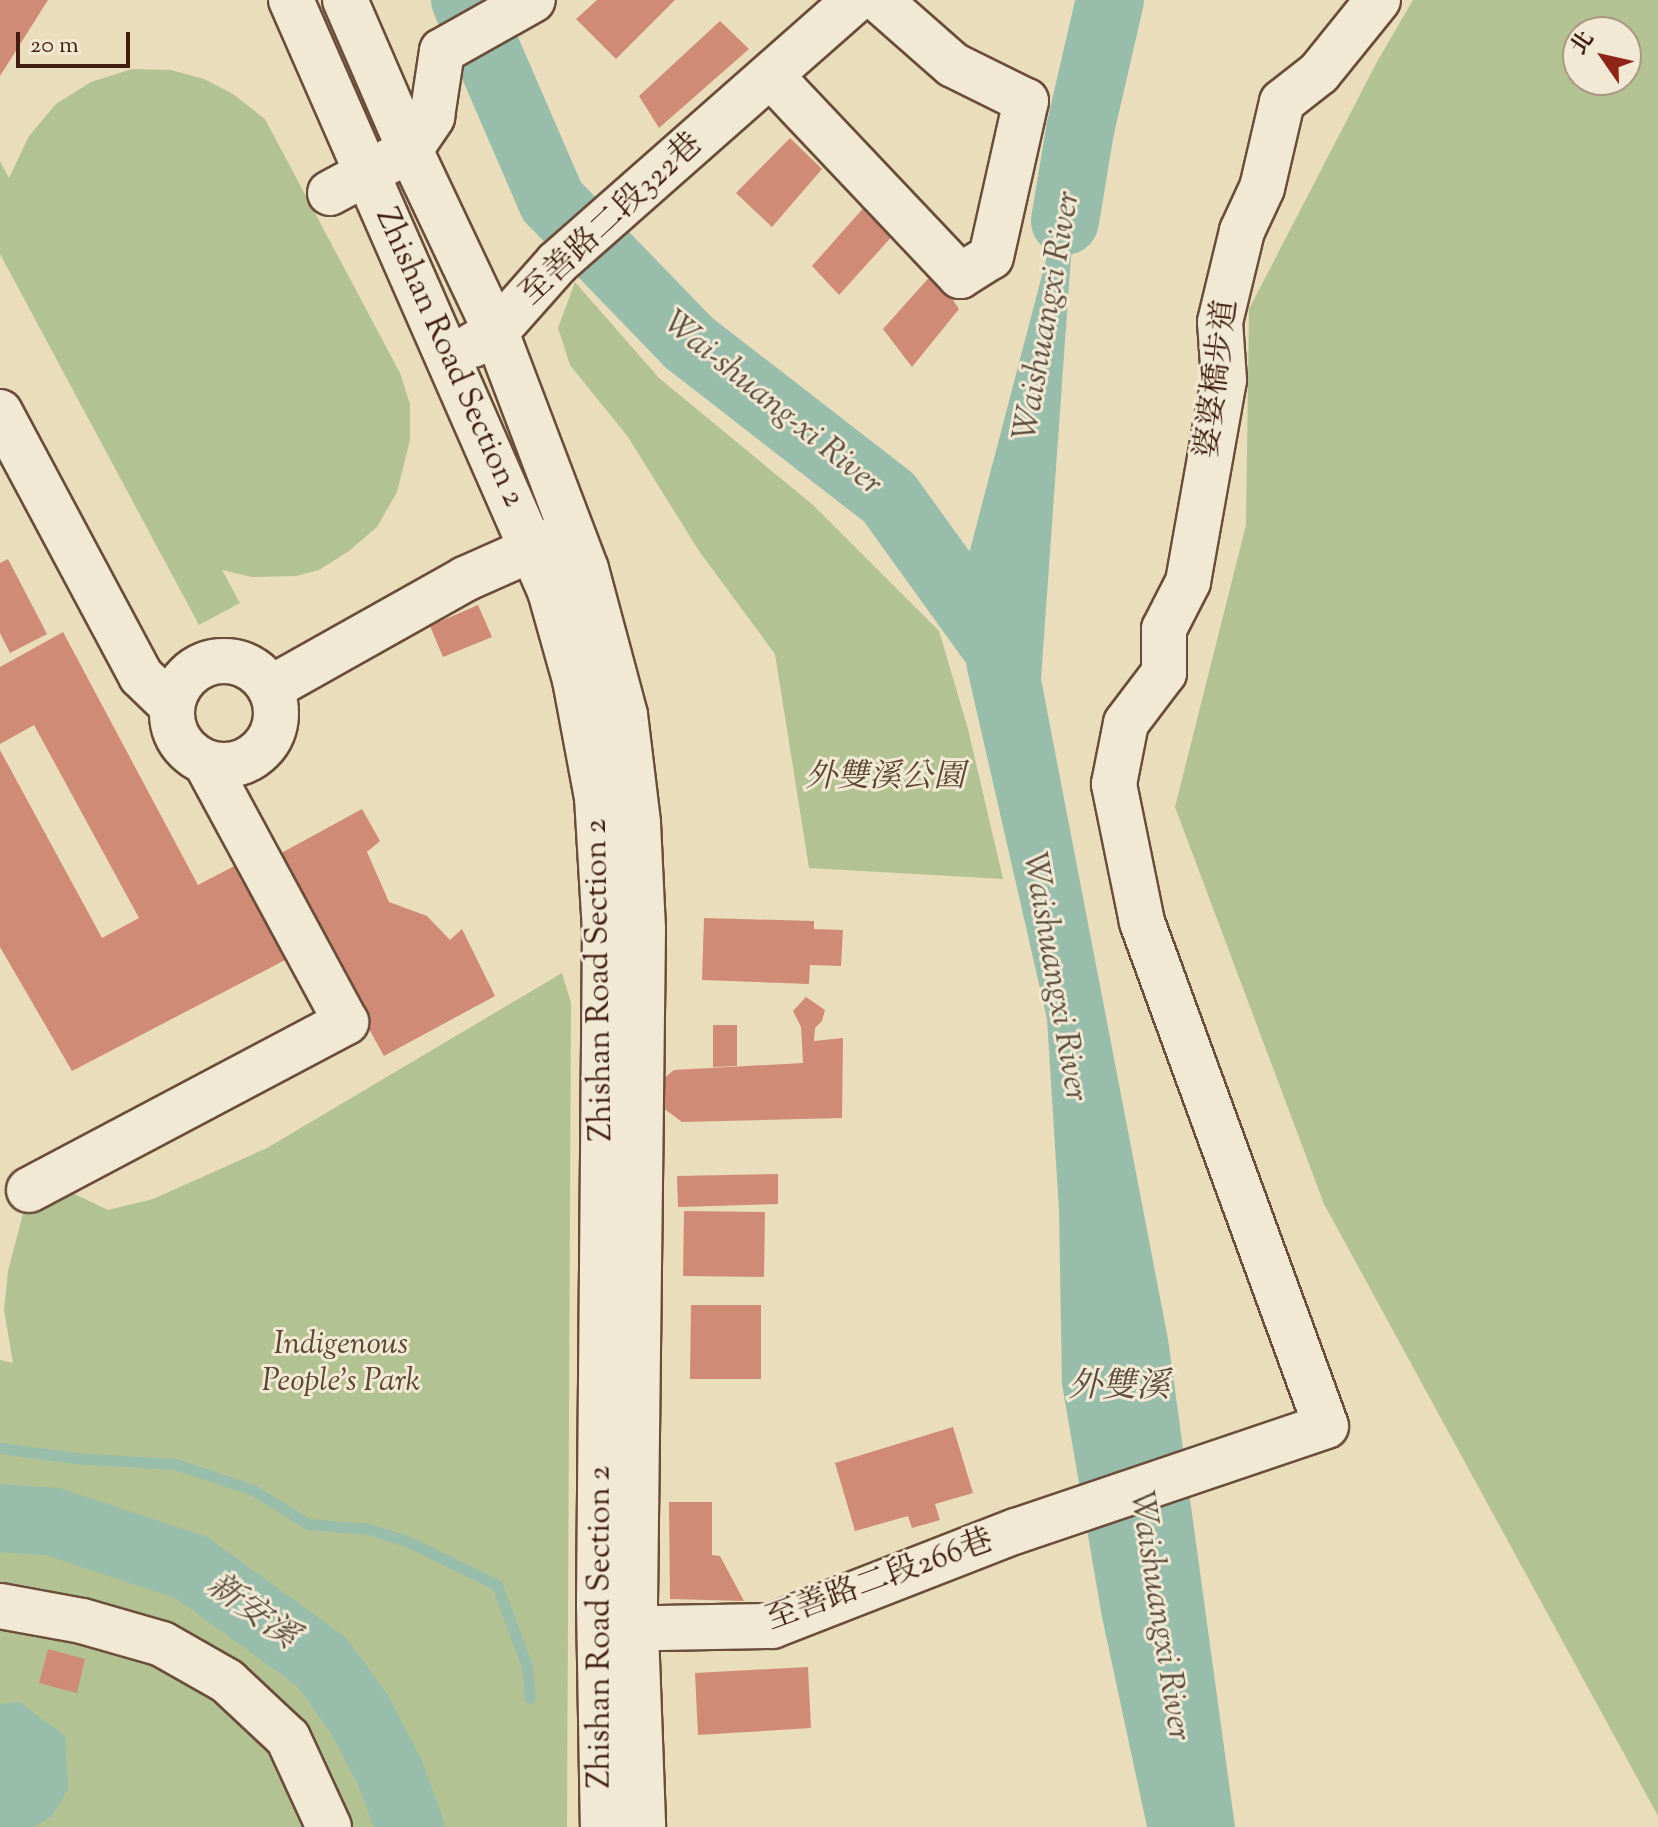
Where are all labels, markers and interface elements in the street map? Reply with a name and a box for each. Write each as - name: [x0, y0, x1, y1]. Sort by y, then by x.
- scale bar: [20, 16, 134, 66]
- north arrow: [1562, 16, 1642, 96]
- text: 北: [1564, 26, 1603, 62]
- text: 20 m: [30, 29, 79, 63]
- street label: 至善路二段322巷: [513, 126, 711, 314]
- water label: Waishuangxi River: [1006, 188, 1090, 444]
- street label: Zhishan Road Section 2: [366, 203, 532, 513]
- street label: 婆婆橋步道: [1189, 297, 1247, 461]
- water label: Wai-shuang-xi River: [654, 303, 890, 505]
- park label: 外雙溪公園: [805, 759, 965, 797]
- street label: Zhishan Road Section 2: [578, 818, 622, 1142]
- water label: Waishuangxi River: [1012, 849, 1096, 1105]
- park label: Indigenous People's Park: [262, 1327, 420, 1402]
- water label: 外雙溪: [1068, 1368, 1170, 1408]
- street label: Zhishan Road Section 2: [582, 1466, 620, 1788]
- water label: Waishuangxi River: [1119, 1488, 1199, 1744]
- street label: 至善路二段266巷: [761, 1522, 999, 1640]
- water label: 新安溪: [199, 1566, 305, 1658]

